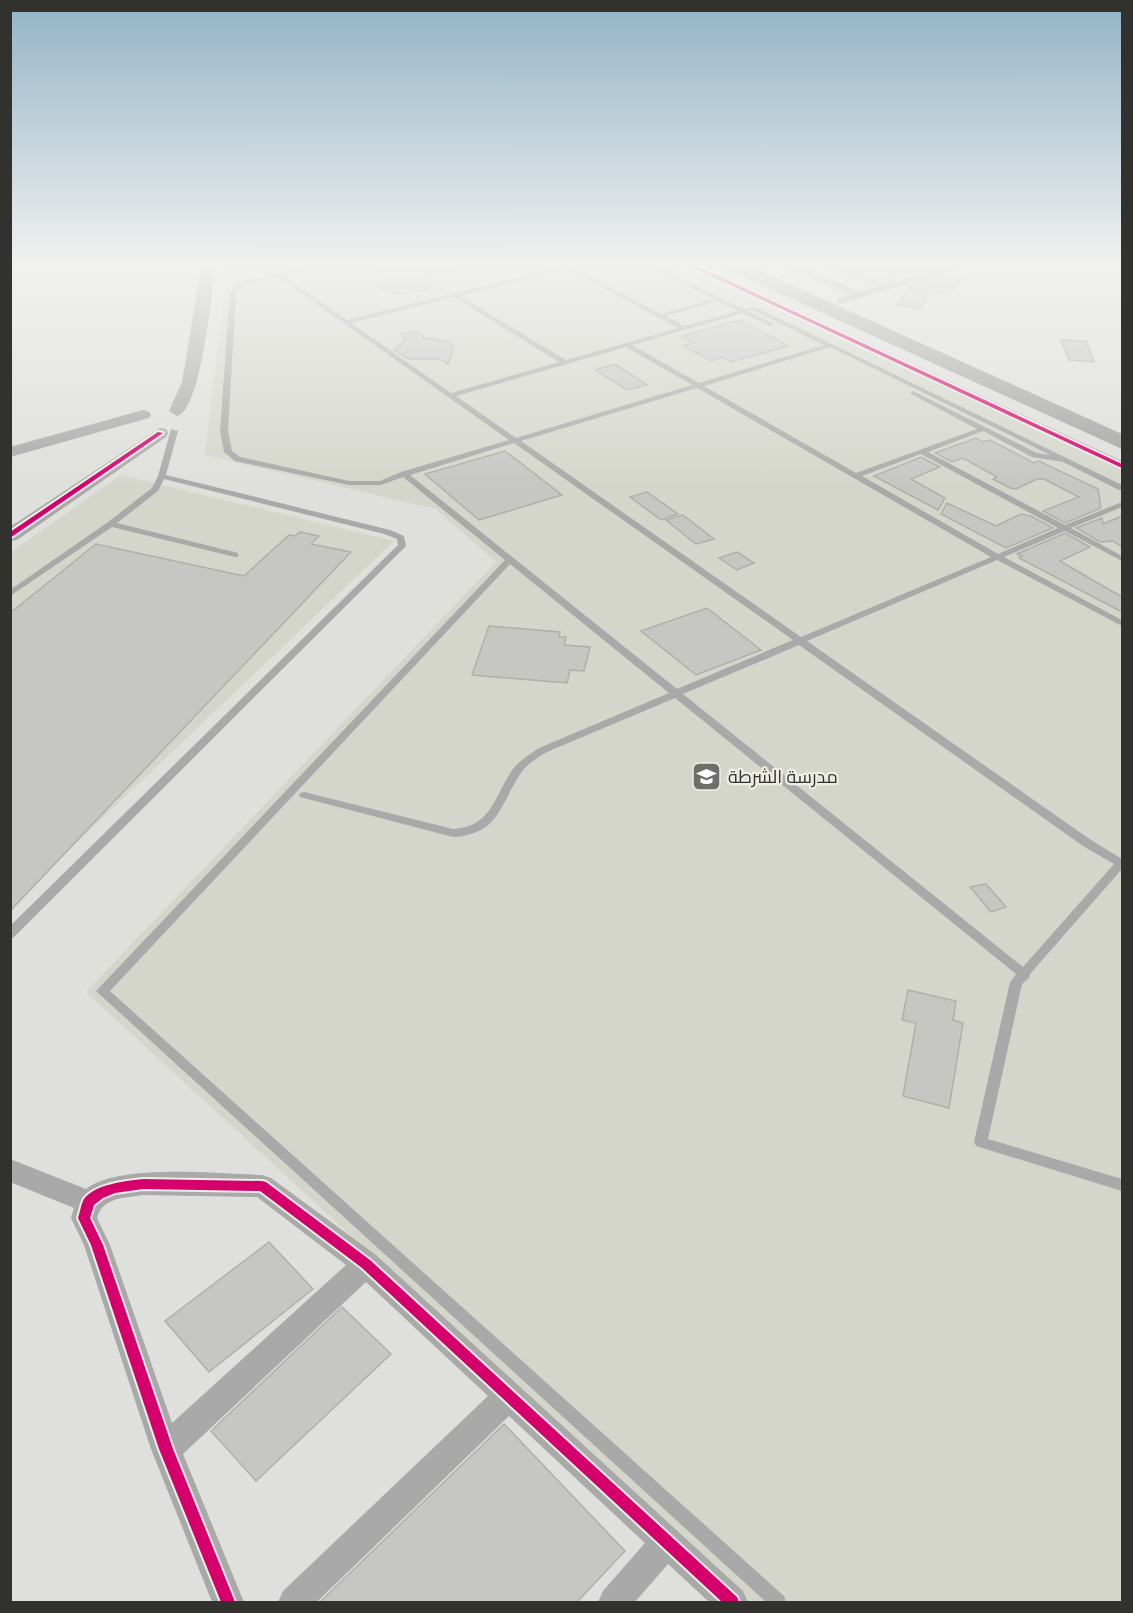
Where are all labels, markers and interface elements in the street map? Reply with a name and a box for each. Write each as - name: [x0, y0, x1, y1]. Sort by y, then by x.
- school or university icon: مدرسة الشرطة: [691, 761, 723, 793]
- place label: مدرسة الشرطة: [728, 764, 838, 788]

